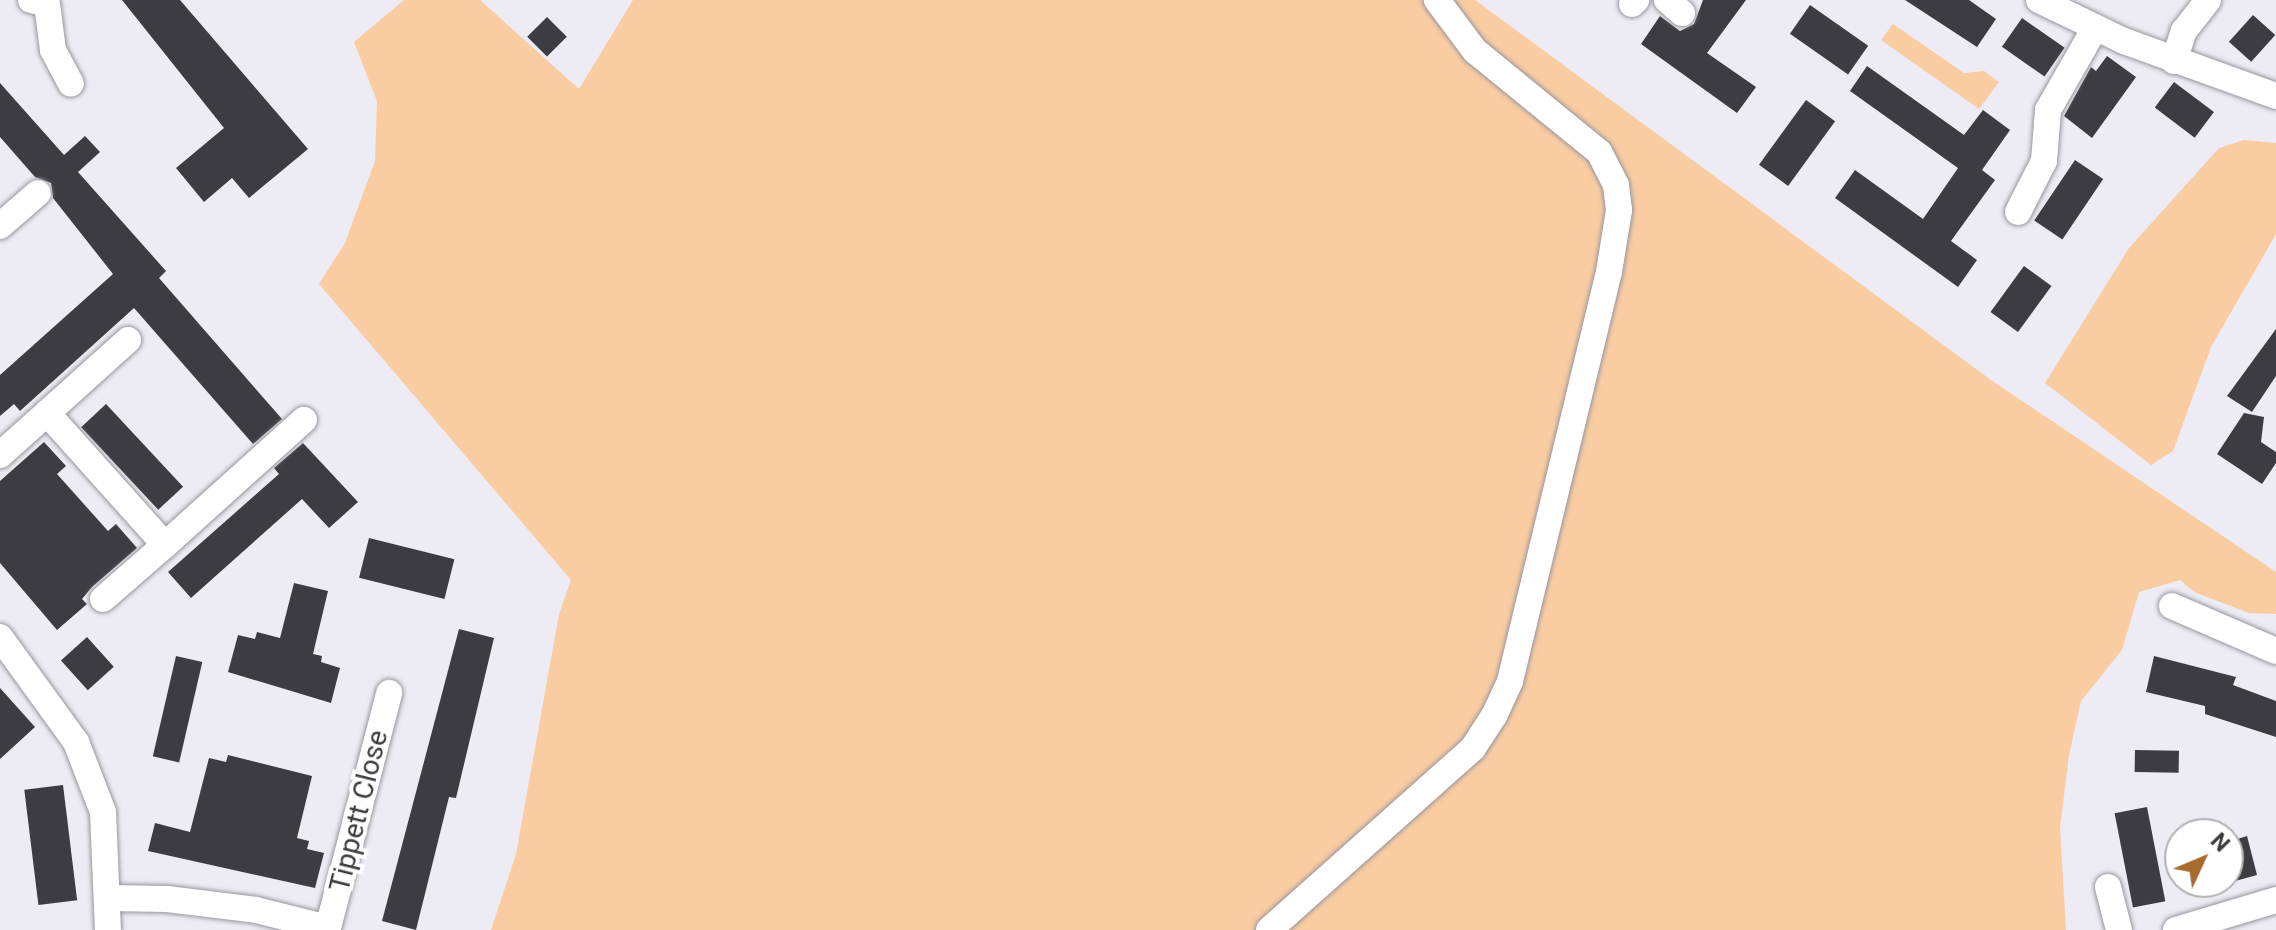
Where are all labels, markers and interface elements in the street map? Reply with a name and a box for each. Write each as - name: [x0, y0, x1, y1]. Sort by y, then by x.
- street label: Tippett Close: [323, 727, 395, 895]
- north arrow: [2164, 818, 2244, 898]
- text: N: [2206, 828, 2235, 857]

